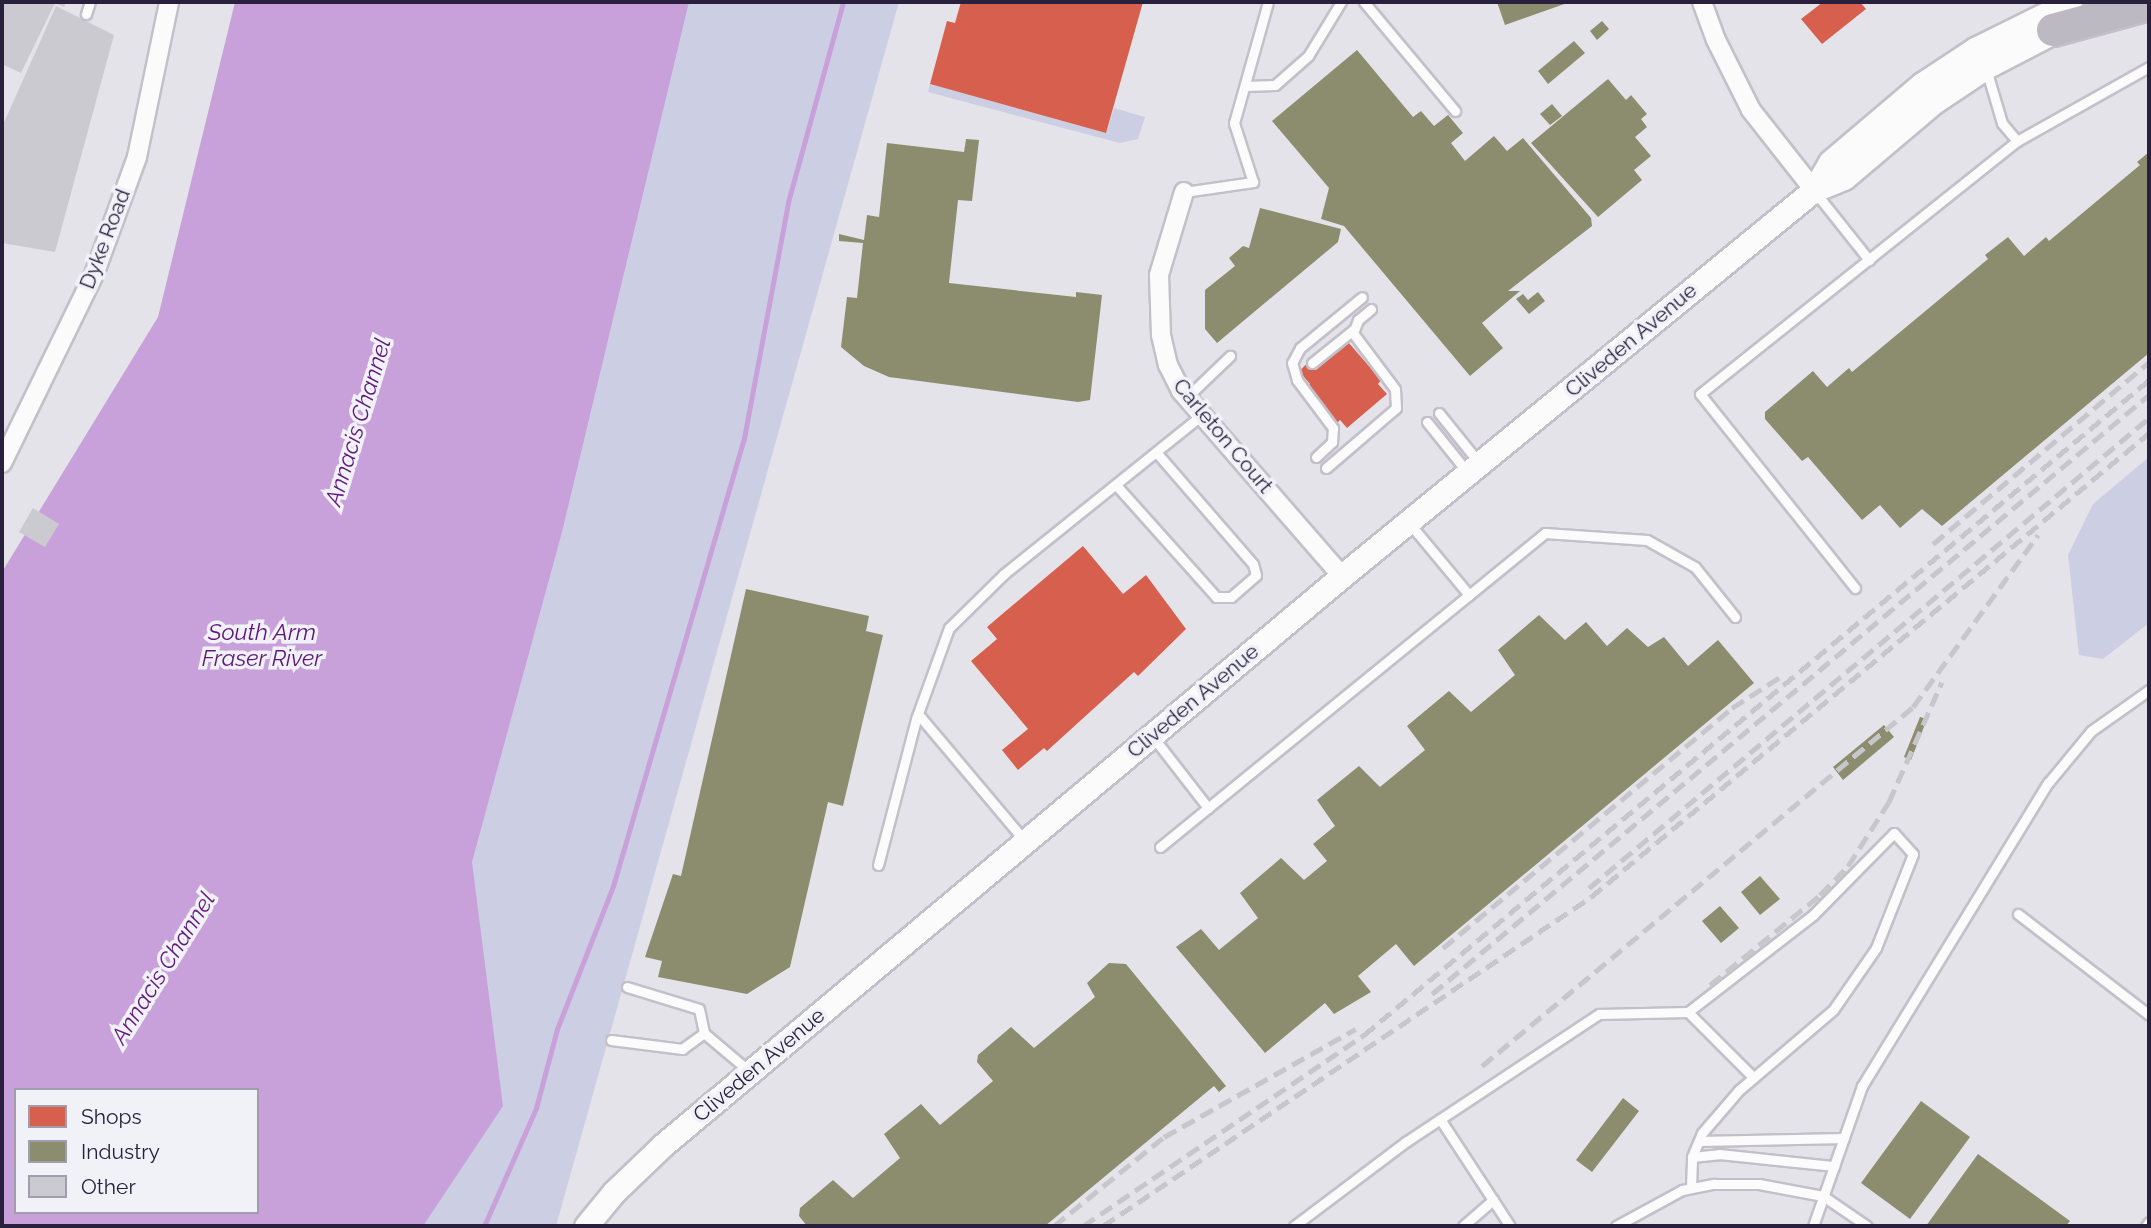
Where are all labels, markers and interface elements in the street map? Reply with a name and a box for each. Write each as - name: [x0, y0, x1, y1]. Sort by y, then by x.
- street label: Dyke Road: [74, 185, 136, 293]
- street label: Cliveden Avenue: [1560, 277, 1702, 403]
- water label: Annacis Channel: [319, 335, 397, 509]
- street label: Carleton Court: [1168, 374, 1278, 498]
- water label: South Arm Fraser River: [202, 618, 322, 672]
- street label: Cliveden Avenue: [1122, 638, 1264, 764]
- water label: Annacis Channel: [105, 887, 221, 1049]
- street label: Cliveden Avenue: [688, 1002, 830, 1128]
- legend: [14, 1088, 259, 1214]
- text: Shops: [81, 1104, 142, 1129]
- text: Industry: [81, 1139, 160, 1164]
- text: Other: [81, 1174, 136, 1199]

